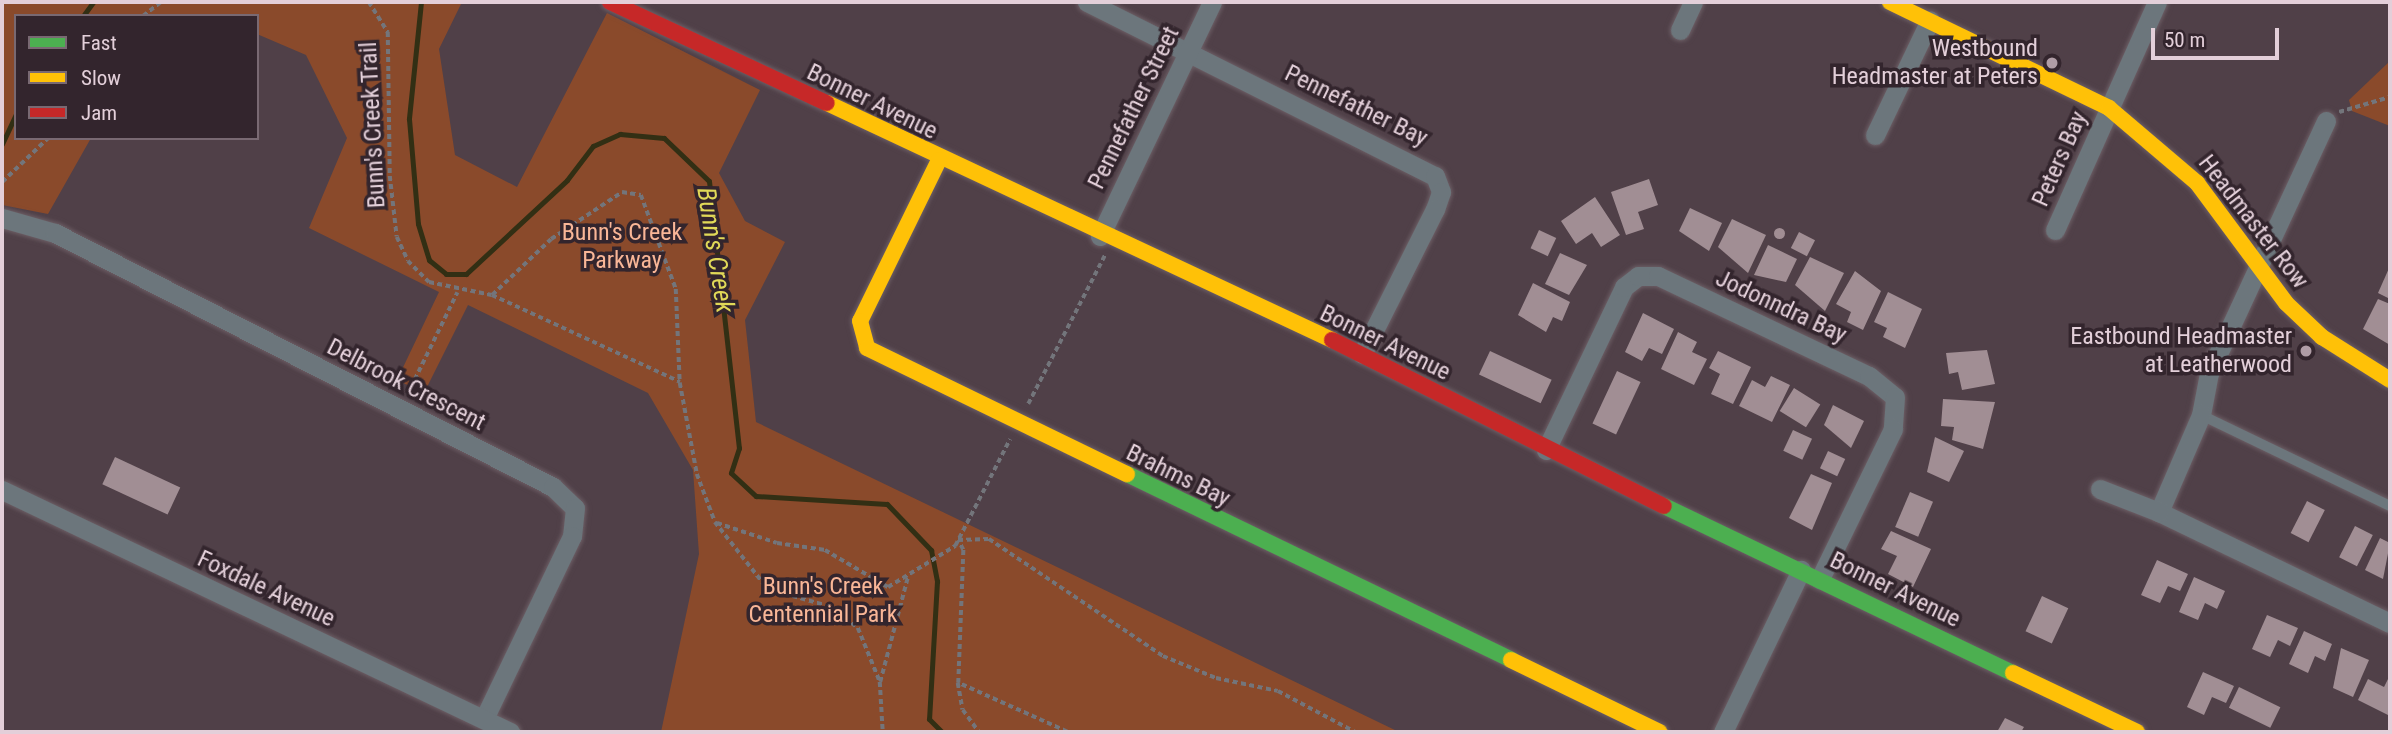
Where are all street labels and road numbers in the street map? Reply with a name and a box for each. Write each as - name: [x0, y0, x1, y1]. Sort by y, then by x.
- street label: Pennefather Street: [1082, 22, 1186, 194]
- street label: Bunn's Creek Trail: [354, 41, 392, 209]
- street label: Bonner Avenue: [802, 58, 942, 146]
- street label: Pennefather Bay: [1280, 59, 1432, 153]
- street label: Peters Bay: [2026, 107, 2094, 211]
- street label: Headmaster Row: [2192, 149, 2314, 295]
- street label: Jodonndra Bay: [1711, 264, 1851, 350]
- street label: Bonner Avenue: [1315, 299, 1455, 387]
- street label: Delbrook Crescent: [322, 333, 490, 437]
- street label: Brahms Bay: [1121, 439, 1235, 513]
- street label: Foxdale Avenue: [193, 545, 339, 633]
- street label: Bonner Avenue: [1825, 546, 1965, 634]

